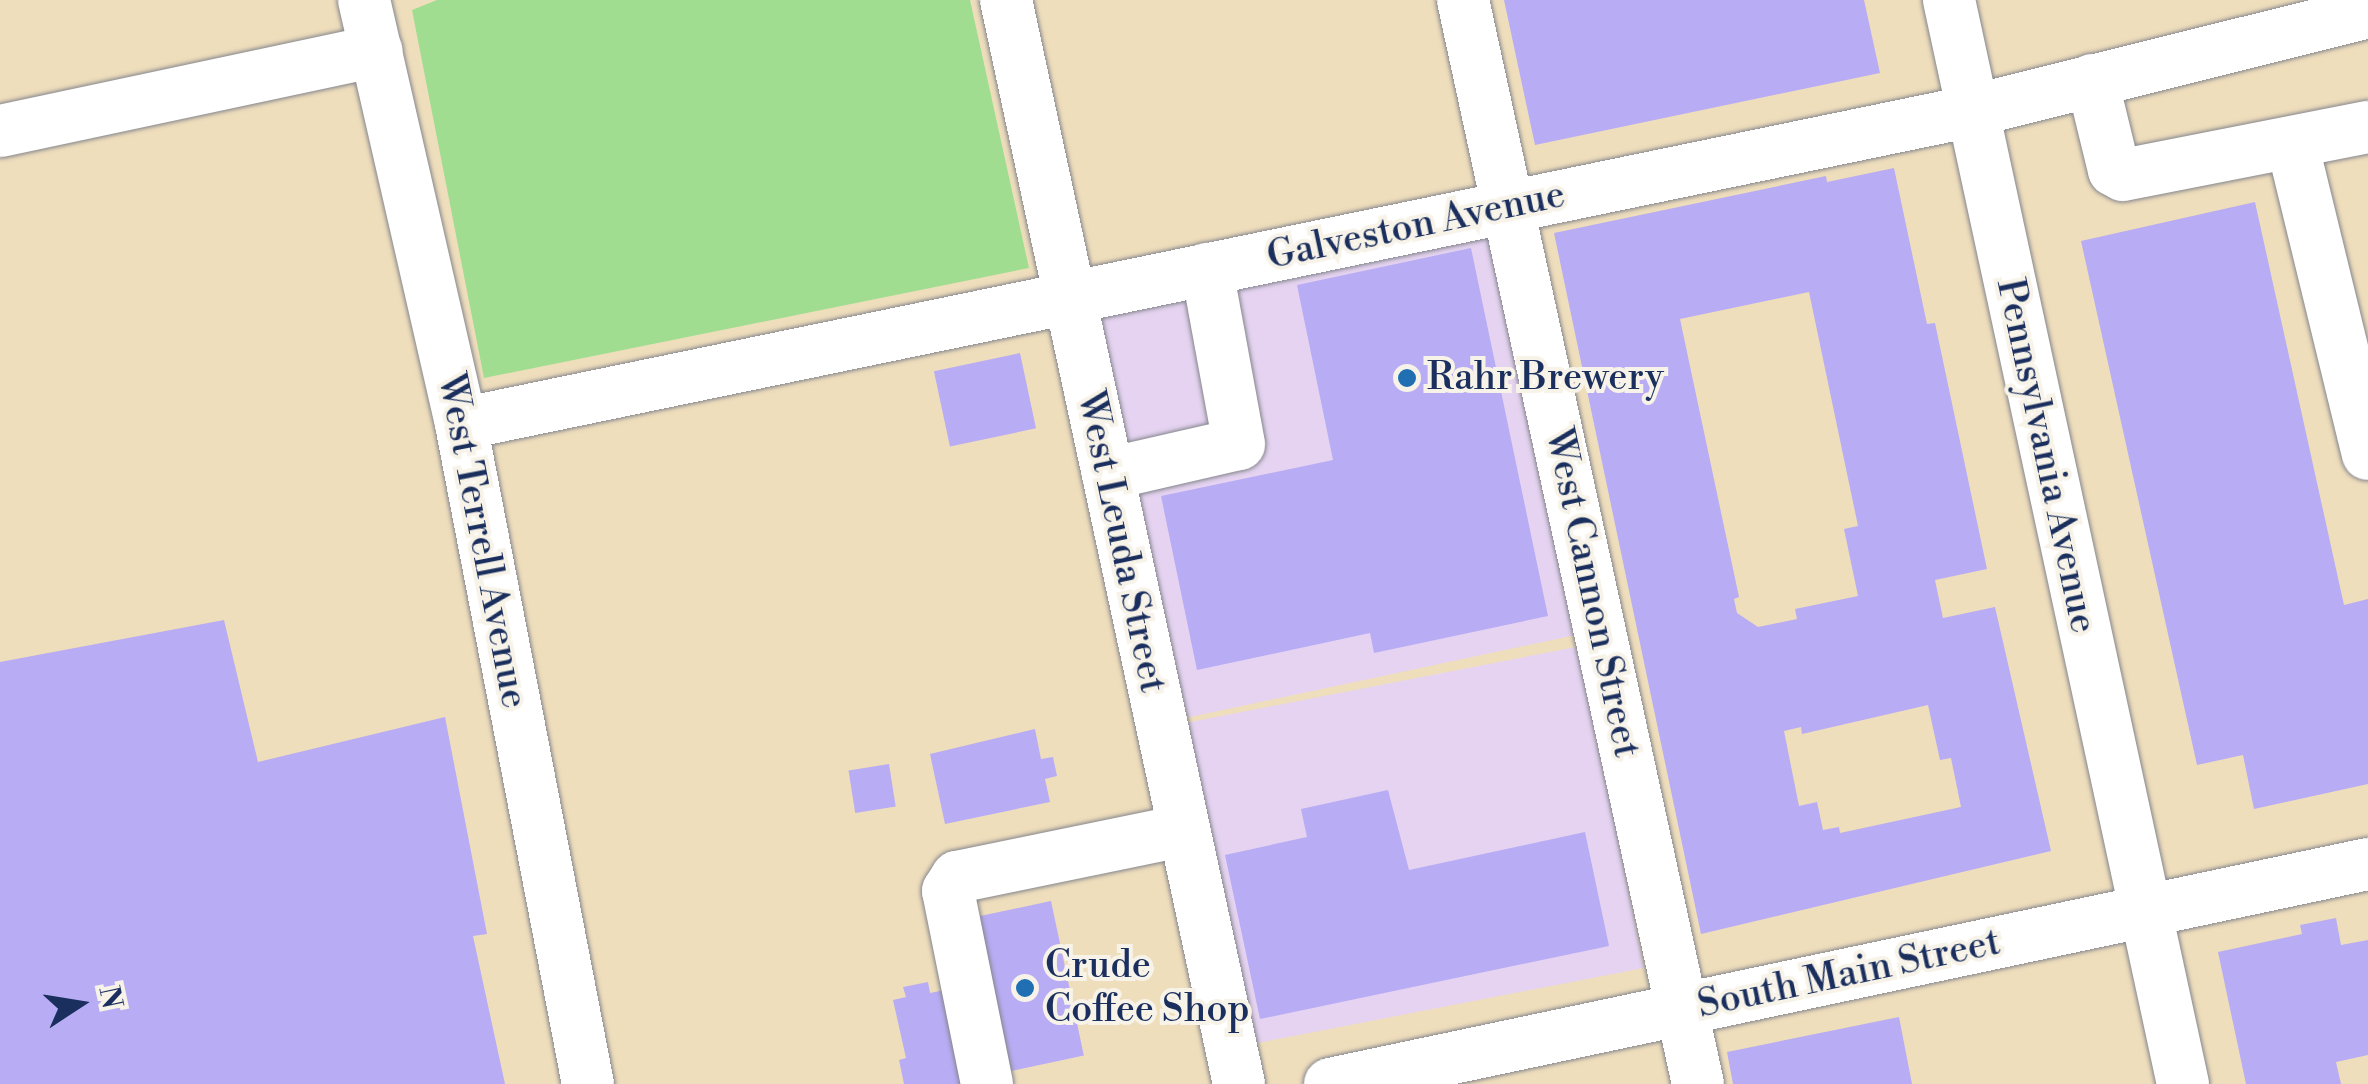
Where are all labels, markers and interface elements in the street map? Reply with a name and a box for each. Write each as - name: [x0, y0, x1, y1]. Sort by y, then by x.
- street label: Galveston Avenue: [1263, 172, 1569, 280]
- street label: Pennsylvania Avenue: [1986, 275, 2106, 637]
- place label: Rahr Brewery: [1427, 355, 1664, 401]
- marker: Rahr Brewery: [1396, 367, 1418, 389]
- street label: West Terrell Avenue: [427, 370, 537, 712]
- street label: West Leuda Street: [1067, 387, 1175, 697]
- street label: West Cannon Street: [1535, 424, 1649, 762]
- street label: South Main Street: [1693, 920, 2005, 1028]
- place label: Crude Coffee Shop: [1045, 943, 1250, 1032]
- north arrow: [30, 954, 130, 1054]
- marker: Crude Coffee Shop: [1014, 977, 1036, 999]
- text: N: [90, 983, 129, 1012]

